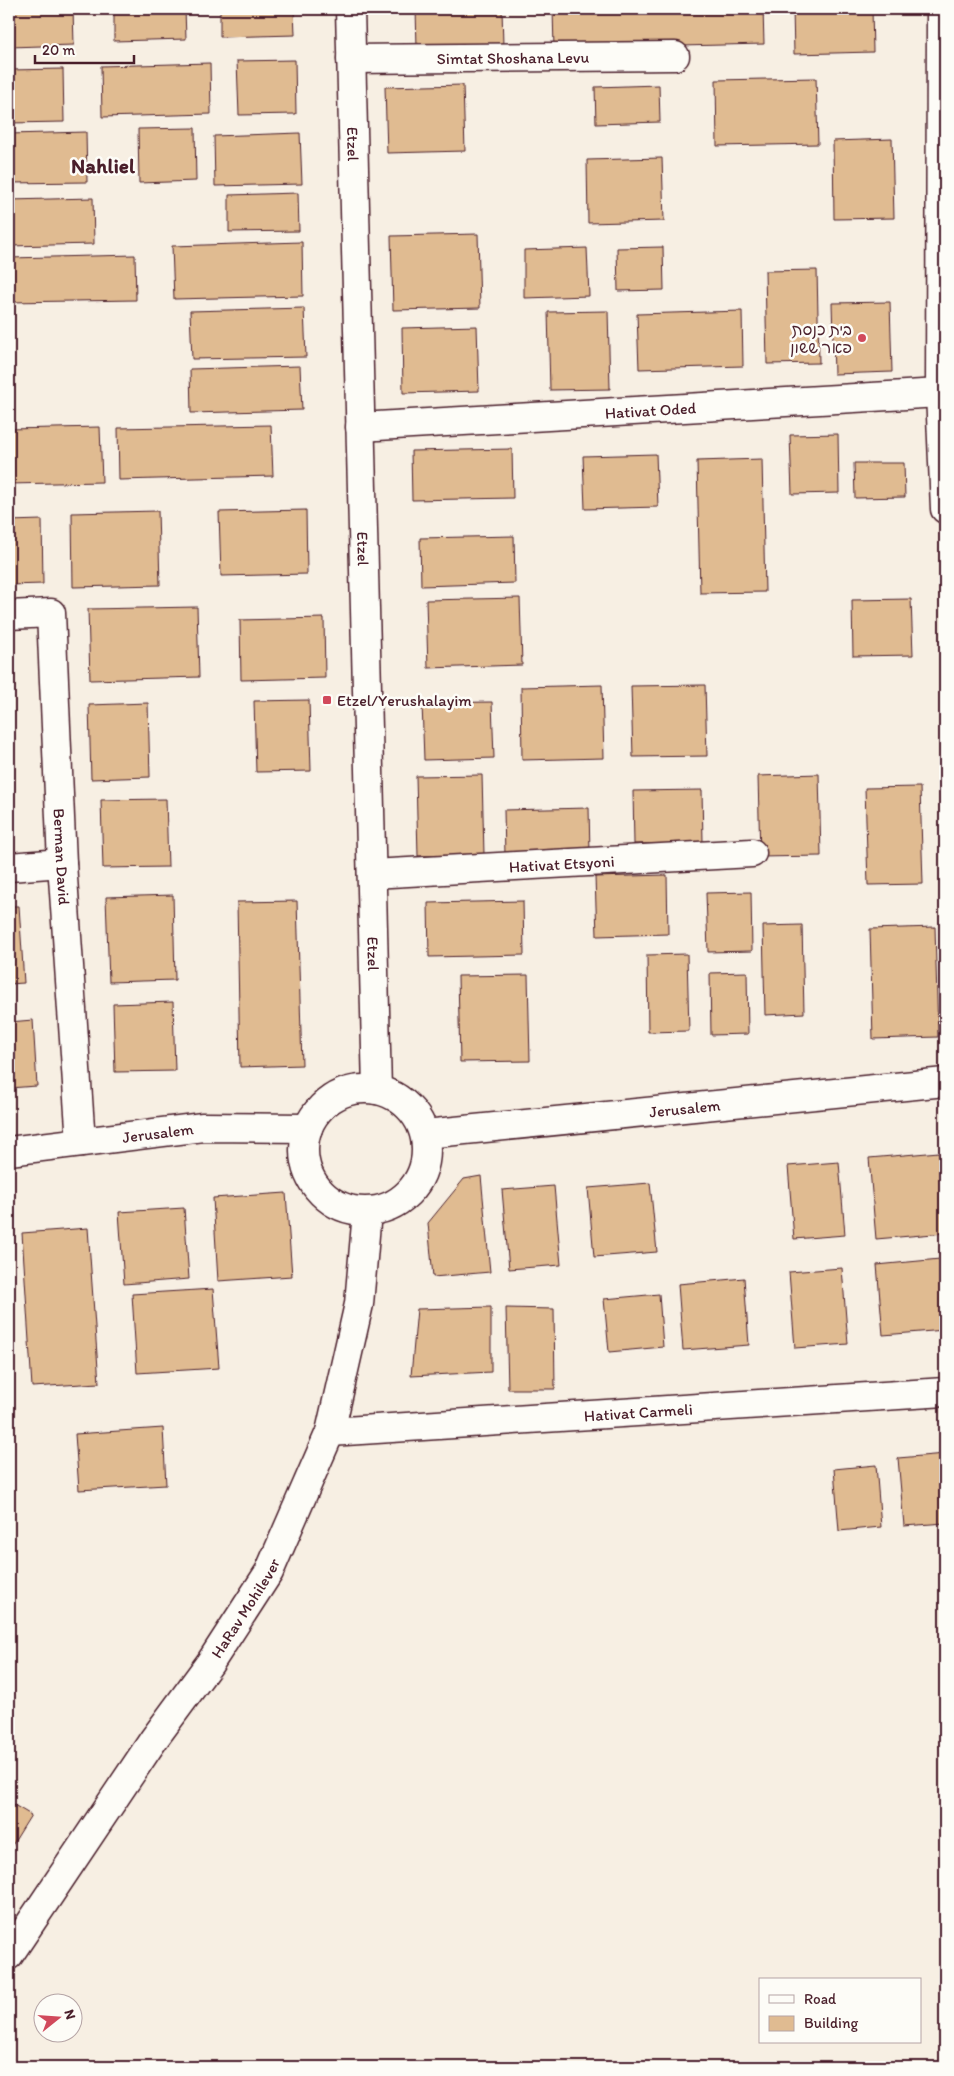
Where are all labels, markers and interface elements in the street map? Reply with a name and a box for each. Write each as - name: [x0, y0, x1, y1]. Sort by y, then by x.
- scale bar: [35, 32, 134, 64]
- text: 20 m: [42, 41, 76, 59]
- street label: Simtat Shoshana Levu: [437, 47, 589, 68]
- street label: Etzel: [343, 127, 363, 162]
- district label: Nahliel: [71, 153, 136, 178]
- place label: בית כנסת פאר ששון: [790, 320, 852, 357]
- marker: בית כנסת פאר ששון: [856, 332, 868, 344]
- street label: Hativat Oded: [604, 398, 697, 422]
- street label: Etzel: [354, 531, 373, 567]
- place label: Etzel/Yerushalayim: [337, 691, 472, 710]
- marker: Etzel/Yerushalayim: [321, 694, 333, 706]
- street label: Berman David: [50, 808, 74, 906]
- street label: Hativat Etsyoni: [508, 851, 615, 876]
- street label: Etzel: [364, 936, 384, 972]
- street label: Jerusalem: [648, 1095, 722, 1121]
- street label: Jerusalem: [121, 1119, 195, 1146]
- street label: Hativat Carmeli: [583, 1399, 693, 1425]
- street label: HaRav Mohilever: [206, 1555, 283, 1661]
- legend: [759, 1978, 922, 2044]
- text: Road: [804, 1990, 837, 2008]
- north arrow: [32, 1994, 82, 2044]
- text: N: [60, 2007, 79, 2021]
- text: Building: [804, 2014, 858, 2032]

